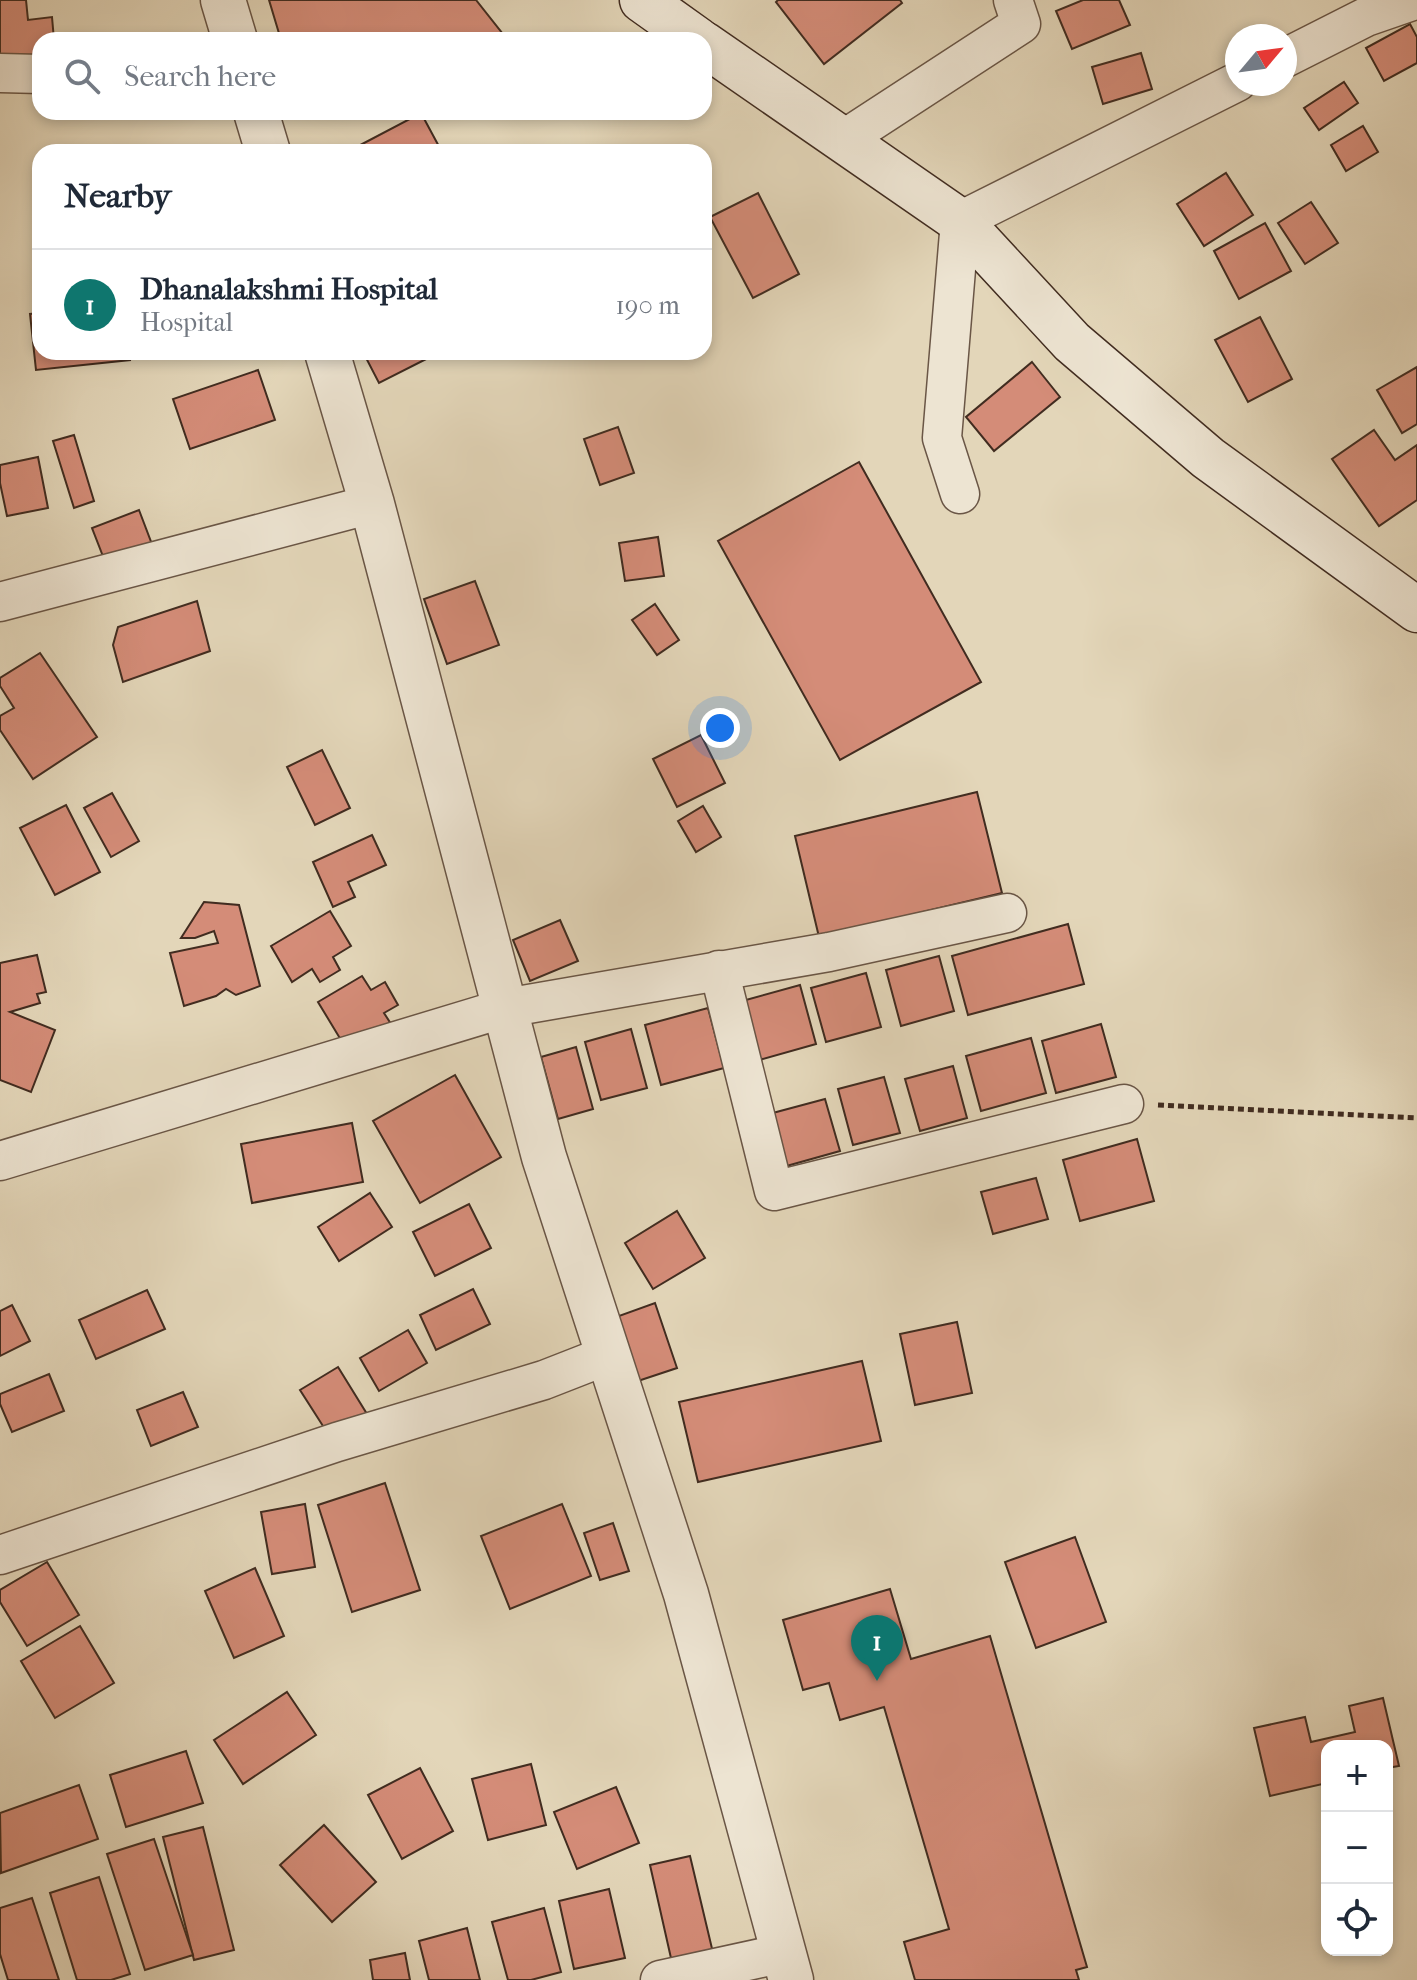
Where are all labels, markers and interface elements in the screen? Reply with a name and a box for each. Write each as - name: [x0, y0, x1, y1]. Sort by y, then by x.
- north arrow: [1225, 24, 1297, 96]
- search box: [32, 32, 712, 120]
- icon: search: [60, 54, 104, 98]
- text: Search here: [124, 59, 276, 94]
- text: Nearby: [64, 176, 171, 216]
- text: Dhanalakshmi Hospital: [140, 272, 438, 307]
- text: 1: [85, 290, 95, 321]
- text: 190 m: [616, 290, 680, 321]
- text: Hospital: [140, 307, 233, 338]
- your location: [700, 708, 740, 748]
- pin: 1: [851, 1615, 903, 1681]
- map controls: [1321, 1740, 1393, 1956]
- button: +: [1321, 1740, 1393, 1812]
- button: −: [1321, 1812, 1393, 1884]
- button: locate: [1321, 1884, 1393, 1956]

